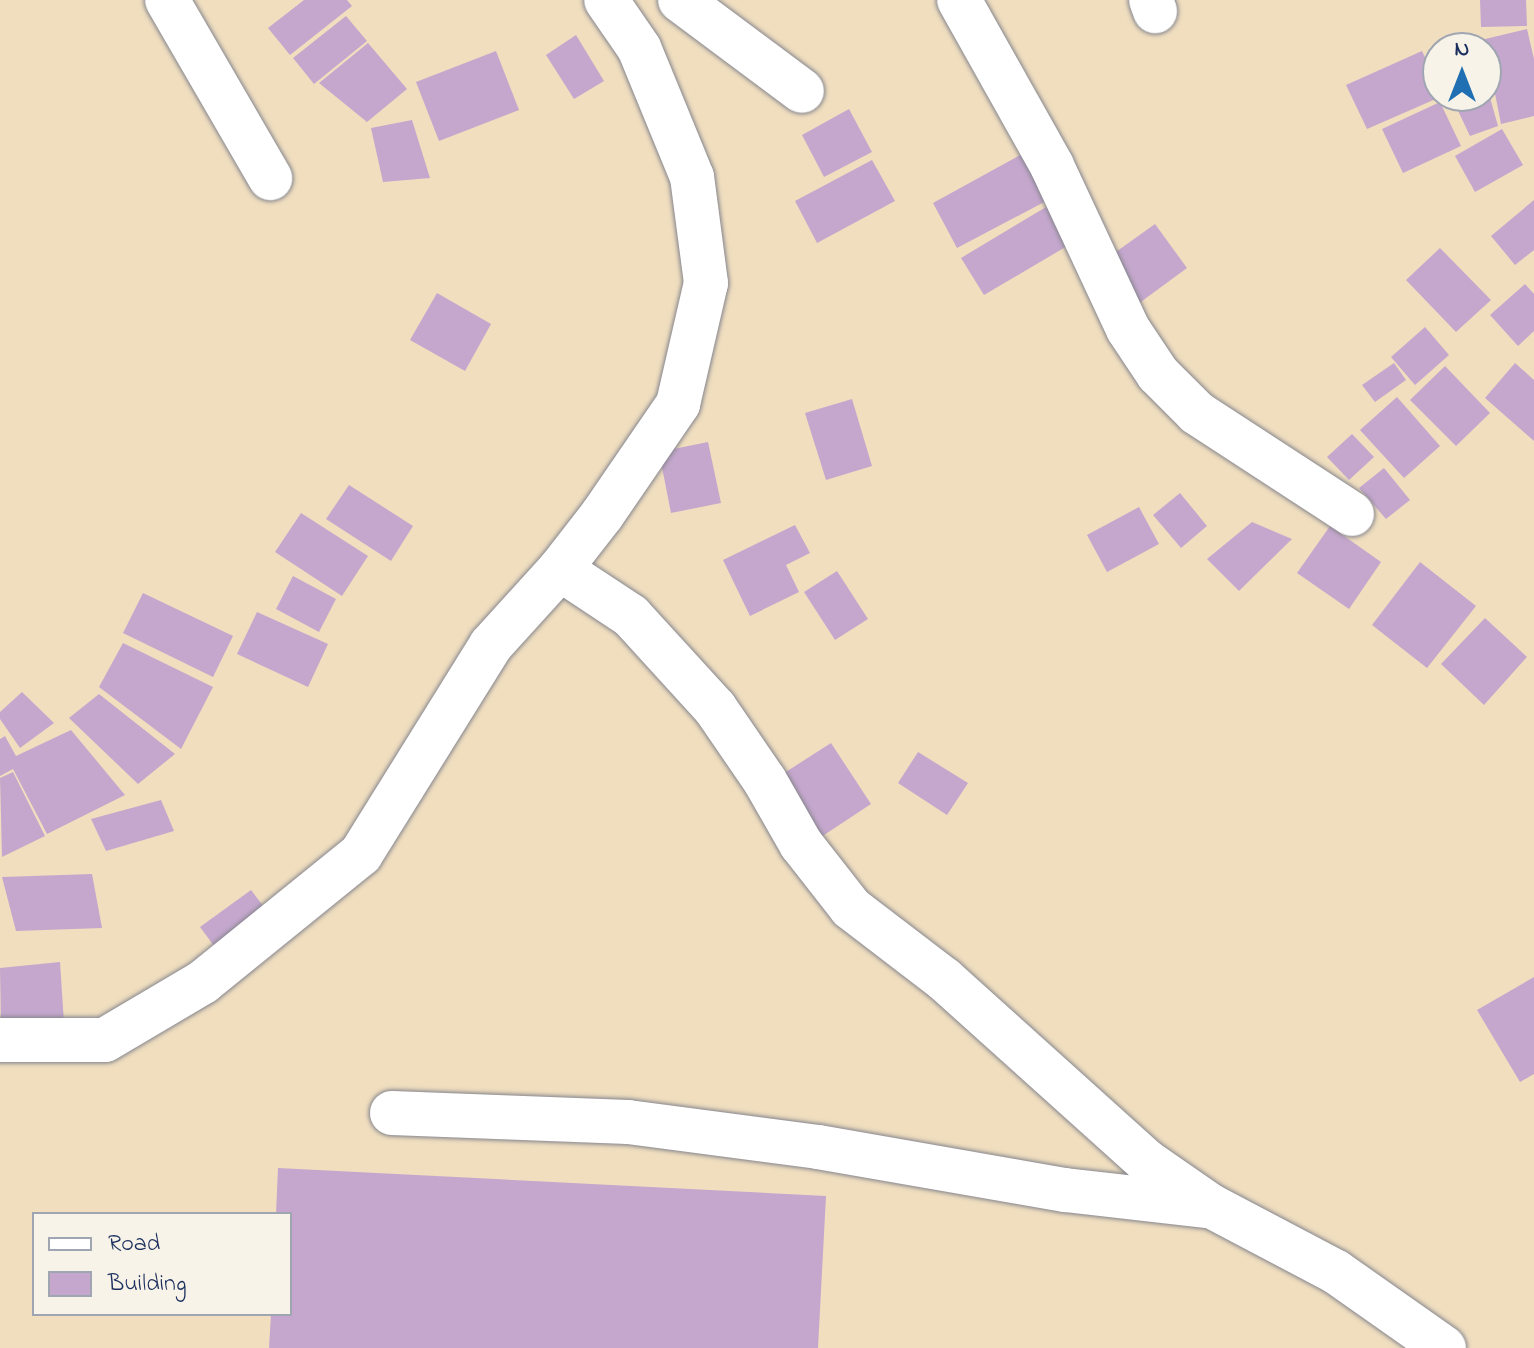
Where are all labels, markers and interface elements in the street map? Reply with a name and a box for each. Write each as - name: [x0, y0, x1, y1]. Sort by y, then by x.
- north arrow: [1422, 32, 1502, 112]
- text: N: [1455, 34, 1469, 66]
- legend: [32, 1212, 292, 1316]
- text: Road: [108, 1227, 160, 1262]
- text: Building: [108, 1267, 187, 1302]

